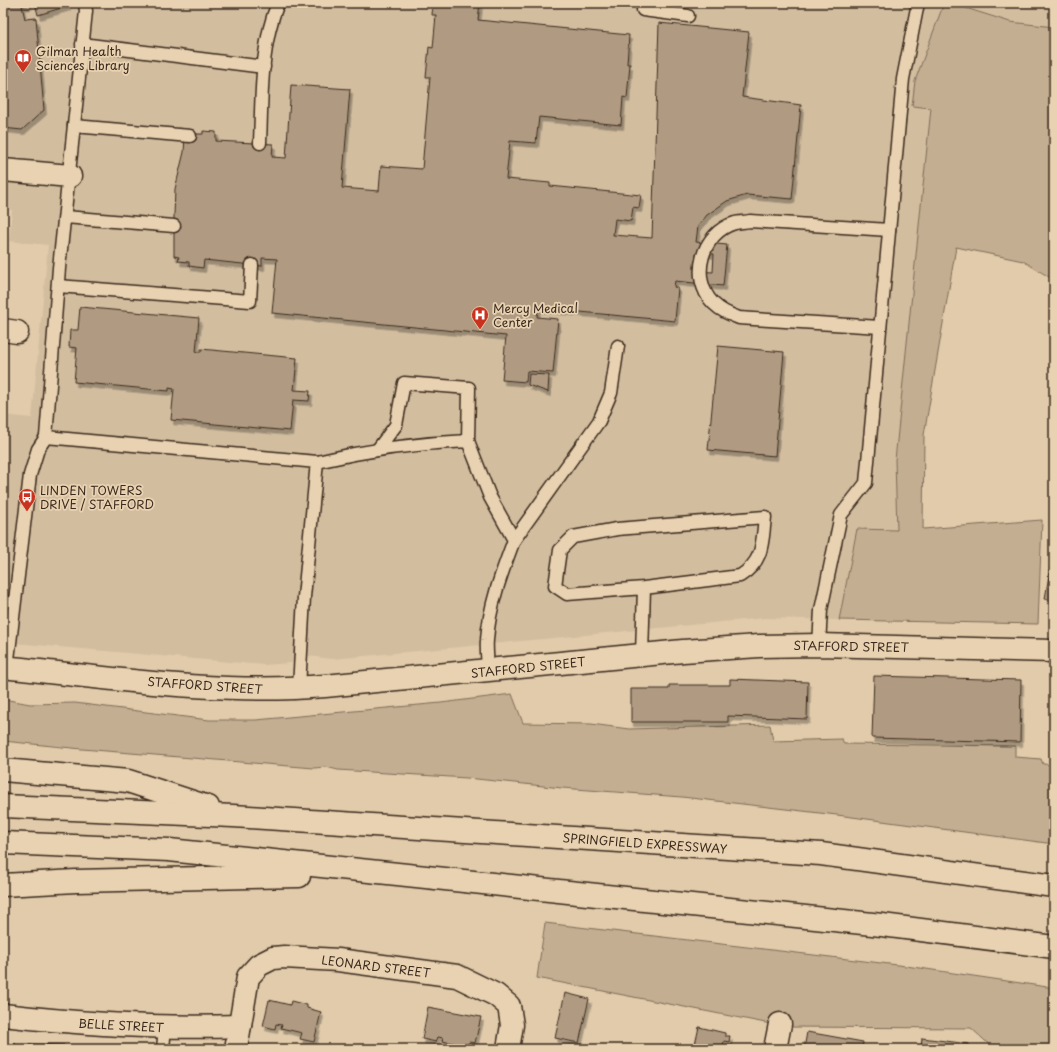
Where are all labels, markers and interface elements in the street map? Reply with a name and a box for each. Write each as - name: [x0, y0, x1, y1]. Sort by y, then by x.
- place label: Gilman Health Sciences Library: [36, 42, 130, 74]
- library icon: Gilman Health Sciences Library: [13, 48, 33, 73]
- place label: Mercy Medical Center: [493, 299, 578, 331]
- hospital icon: Mercy Medical Center: [470, 305, 490, 330]
- place label: LINDEN TOWERS DRIVE / STAFFORD: [40, 481, 154, 513]
- bus stop icon: LINDEN TOWERS DRIVE / STAFFORD: [17, 487, 37, 512]
- street label: STAFFORD STREET: [793, 636, 910, 656]
- street label: STAFFORD STREET: [470, 652, 587, 682]
- street label: STAFFORD STREET: [147, 672, 264, 698]
- street label: SPRINGFIELD EXPRESSWAY: [562, 828, 728, 858]
- street label: LEONARD STREET: [321, 950, 432, 982]
- street label: BELLE STREET: [78, 1014, 165, 1036]

